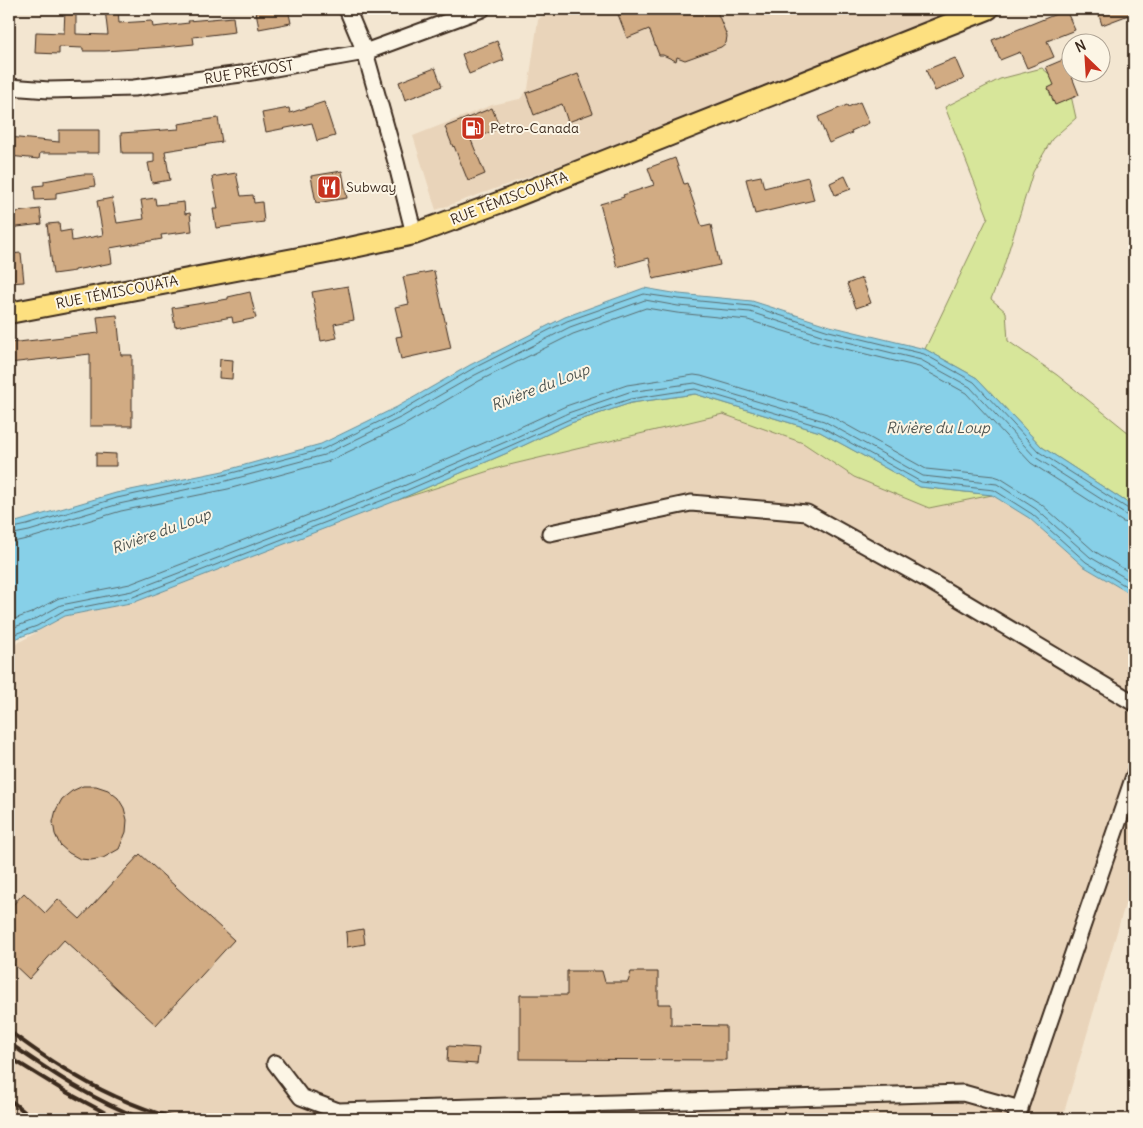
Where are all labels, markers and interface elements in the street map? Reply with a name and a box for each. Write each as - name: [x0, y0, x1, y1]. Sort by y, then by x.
- north arrow: [1060, 32, 1110, 82]
- text: N: [1072, 36, 1089, 56]
- street label: RUE PRÉVOST: [203, 56, 295, 88]
- fuel station icon: Petro-Canada: [460, 115, 486, 141]
- place label: Petro-Canada: [490, 119, 579, 137]
- street label: RUE TÉMISCOUATA: [448, 167, 570, 229]
- restaurant icon: Subway: [316, 174, 342, 200]
- place label: Subway: [346, 178, 397, 196]
- street label: RUE TÉMISCOUATA: [54, 271, 180, 313]
- water label: Rivière du Loup: [488, 359, 593, 414]
- water label: Rivière du Loup: [886, 418, 991, 437]
- water label: Rivière du Loup: [109, 504, 214, 558]

